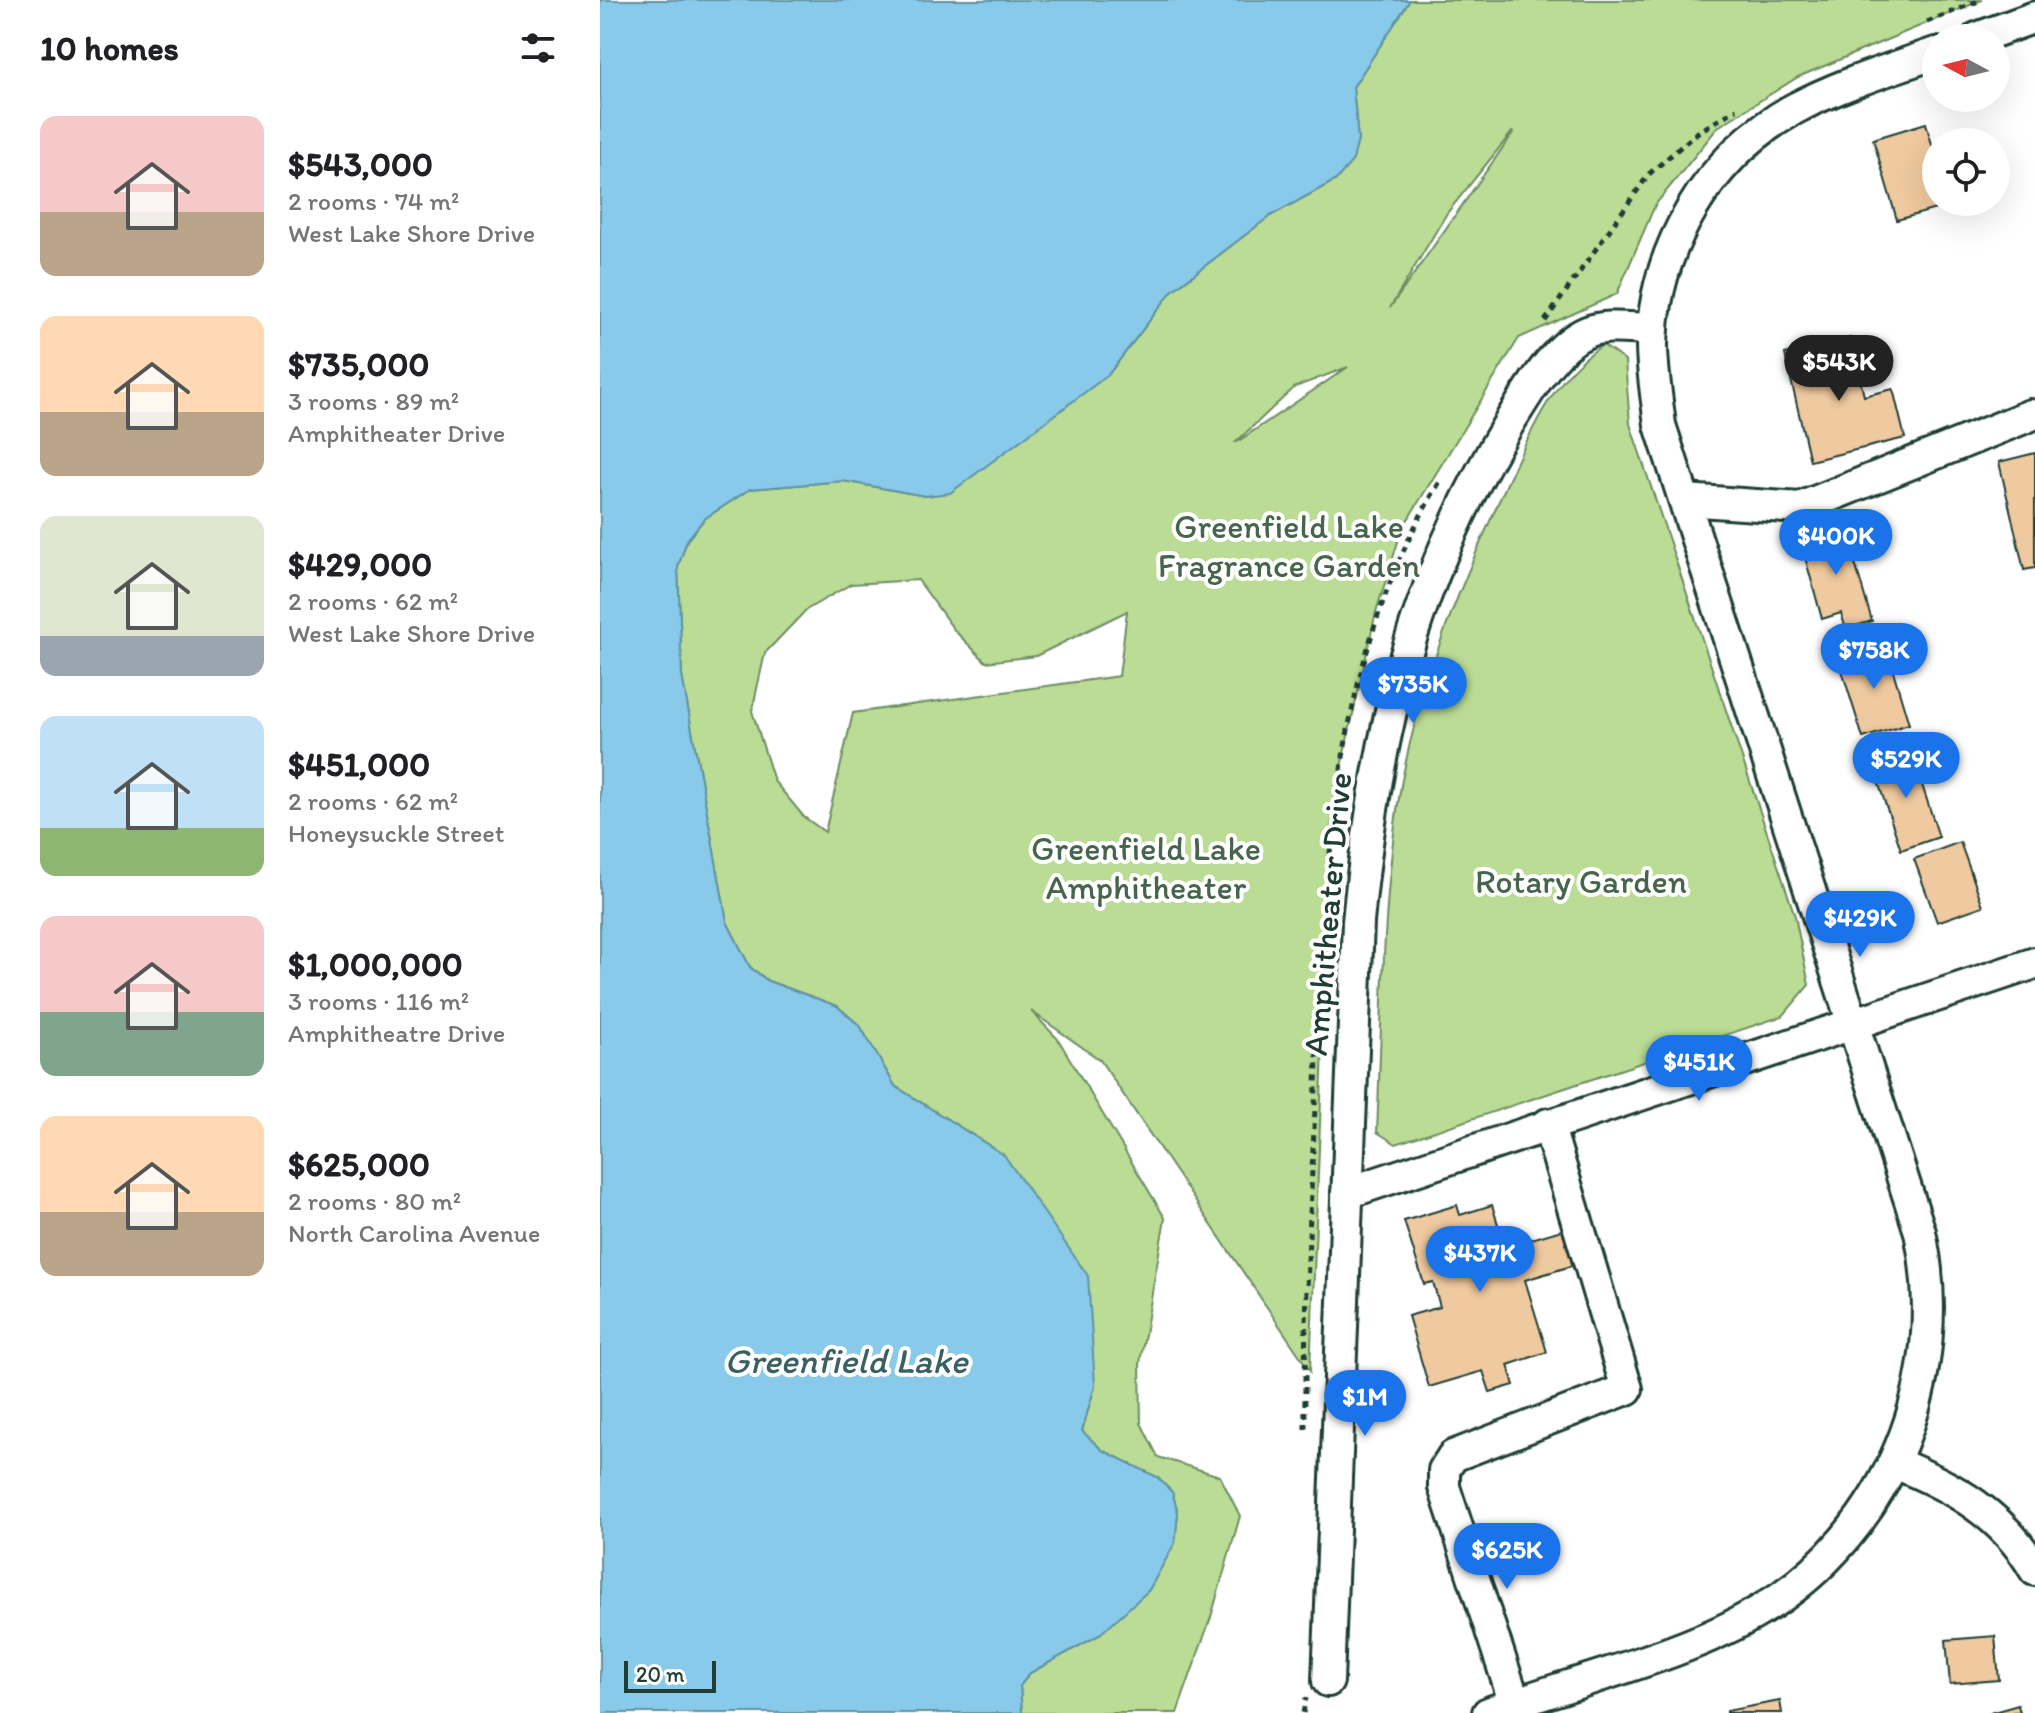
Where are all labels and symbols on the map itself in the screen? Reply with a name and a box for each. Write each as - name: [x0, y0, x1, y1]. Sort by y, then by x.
- north arrow: [1922, 24, 2010, 112]
- pin: $543K: [1783, 335, 1895, 403]
- park label: Greenfield Lake Fragrance Garden: [1158, 506, 1420, 586]
- pin: $400K: [1780, 509, 1892, 577]
- pin: $758K: [1818, 623, 1930, 691]
- pin: $735K: [1357, 657, 1469, 725]
- pin: $529K: [1850, 732, 1962, 800]
- street label: Amphitheater Drive: [1295, 771, 1360, 1057]
- park label: Greenfield Lake Amphitheater: [1031, 828, 1261, 908]
- park label: Rotary Garden: [1475, 861, 1687, 902]
- pin: $429K: [1804, 891, 1916, 959]
- pin: $451K: [1643, 1035, 1755, 1103]
- pin: $437K: [1424, 1226, 1536, 1294]
- water label: Greenfield Lake: [724, 1339, 970, 1382]
- pin: $1M: [1326, 1370, 1404, 1438]
- pin: $625K: [1451, 1523, 1563, 1591]
- scale bar: [624, 1657, 716, 1693]

